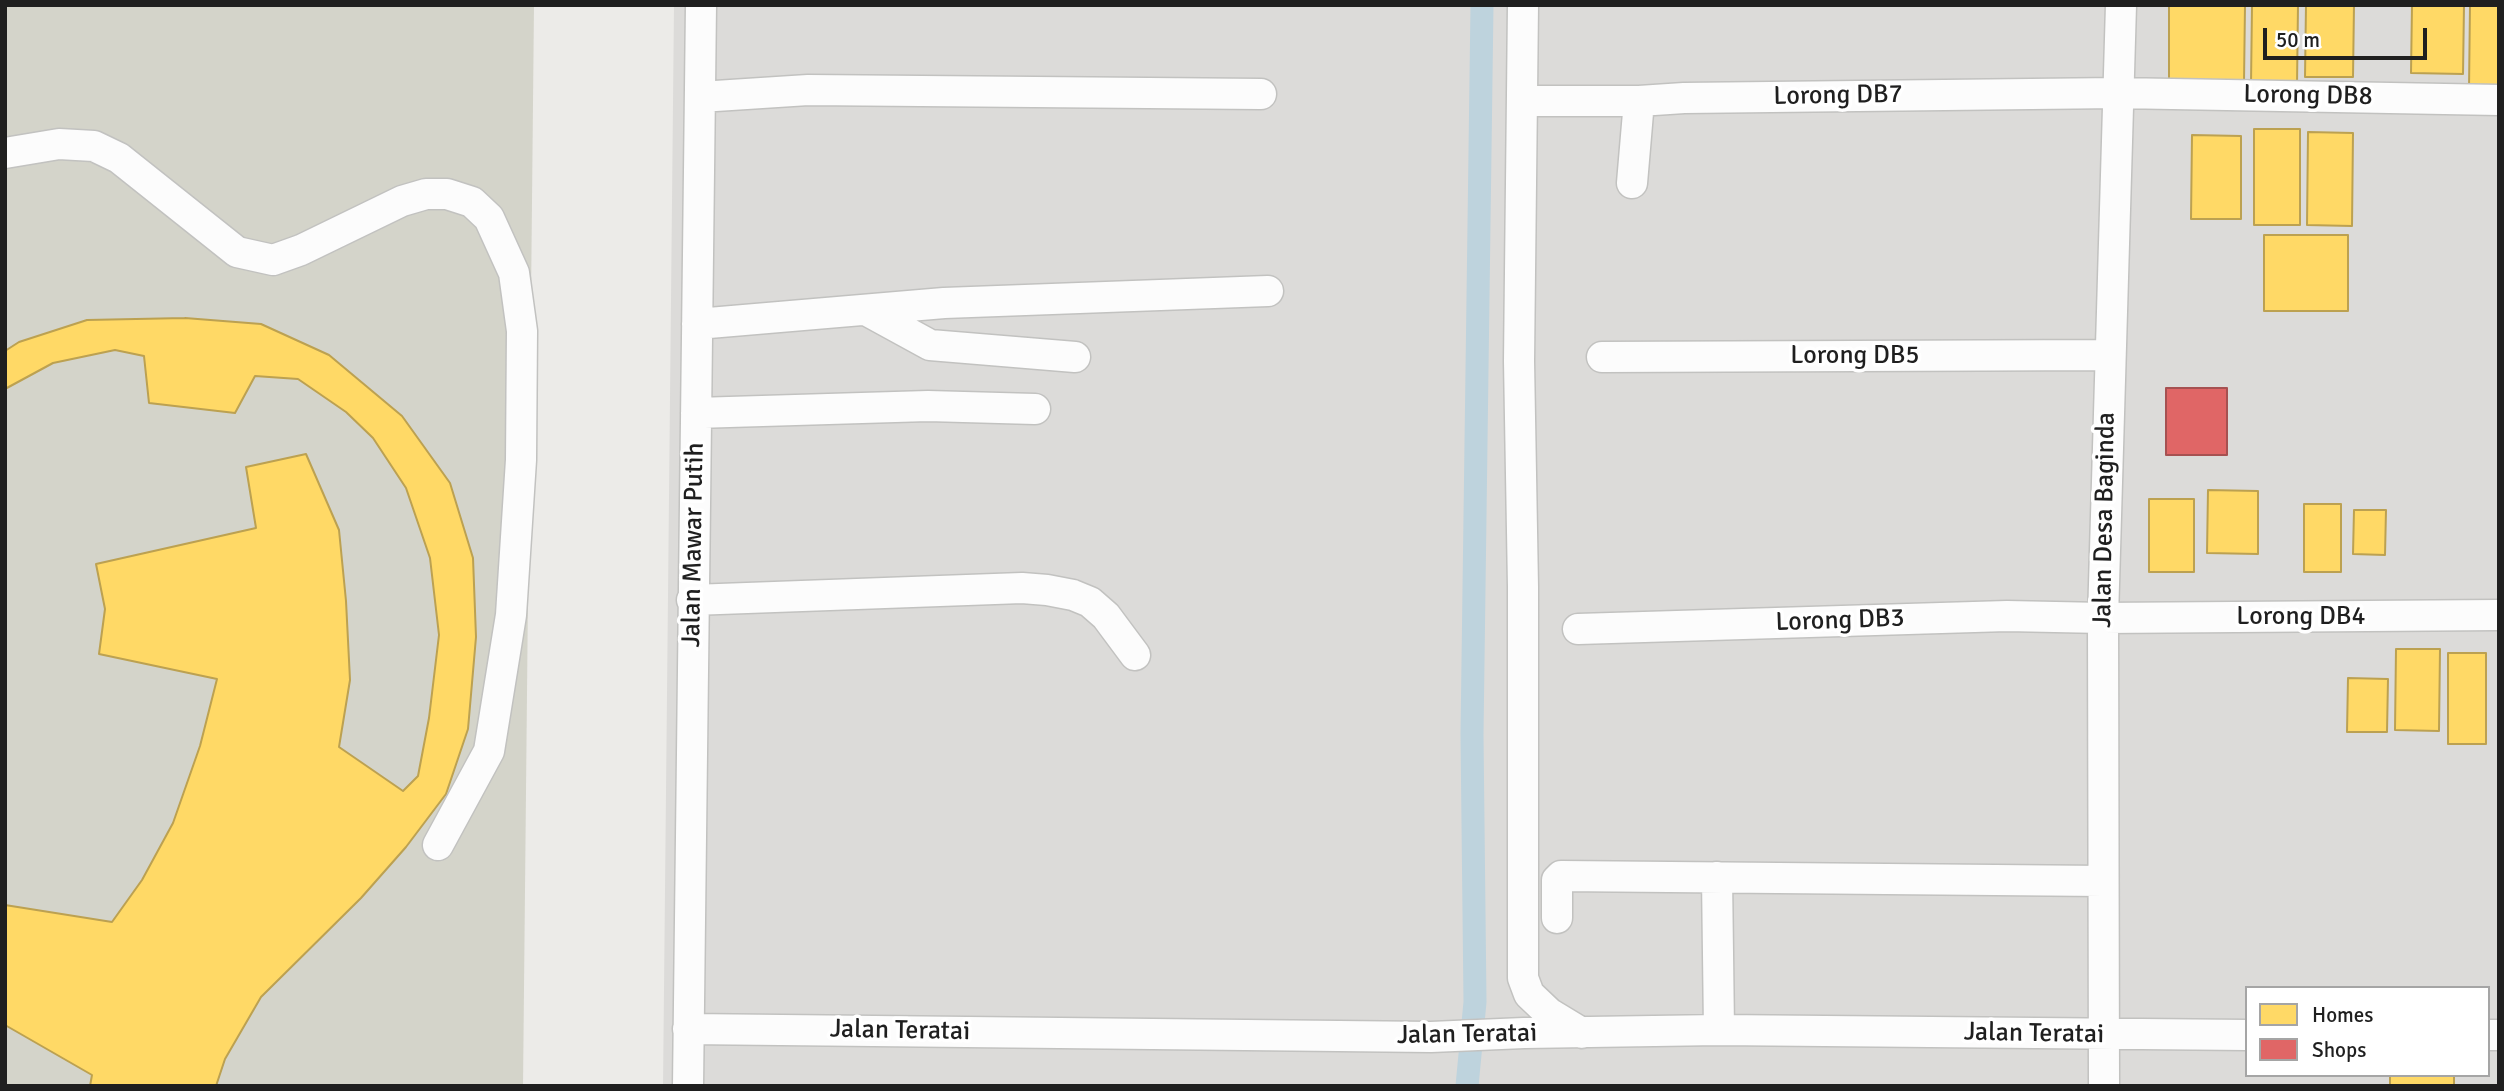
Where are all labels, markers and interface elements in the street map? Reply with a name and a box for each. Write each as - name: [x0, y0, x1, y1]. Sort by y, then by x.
- scale bar: [2266, 14, 2430, 58]
- text: 50 m: [2276, 27, 2320, 53]
- street label: Lorong DB7: [1773, 79, 1903, 113]
- street label: Lorong DB8: [2243, 79, 2373, 113]
- street label: Lorong DB5: [1790, 340, 1920, 372]
- street label: Jalan Desa Baginda: [2088, 412, 2122, 628]
- street label: Jalan Mawar Putih: [677, 442, 711, 648]
- street label: Lorong DB4: [2236, 601, 2366, 633]
- street label: Lorong DB3: [1775, 603, 1905, 639]
- legend: [2245, 986, 2490, 1077]
- text: Homes: [2312, 1002, 2374, 1028]
- street label: Jalan Teratai: [830, 1014, 970, 1048]
- street label: Jalan Teratai: [1964, 1017, 2104, 1051]
- street label: Jalan Teratai: [1397, 1018, 1537, 1052]
- text: Shops: [2312, 1037, 2366, 1063]

